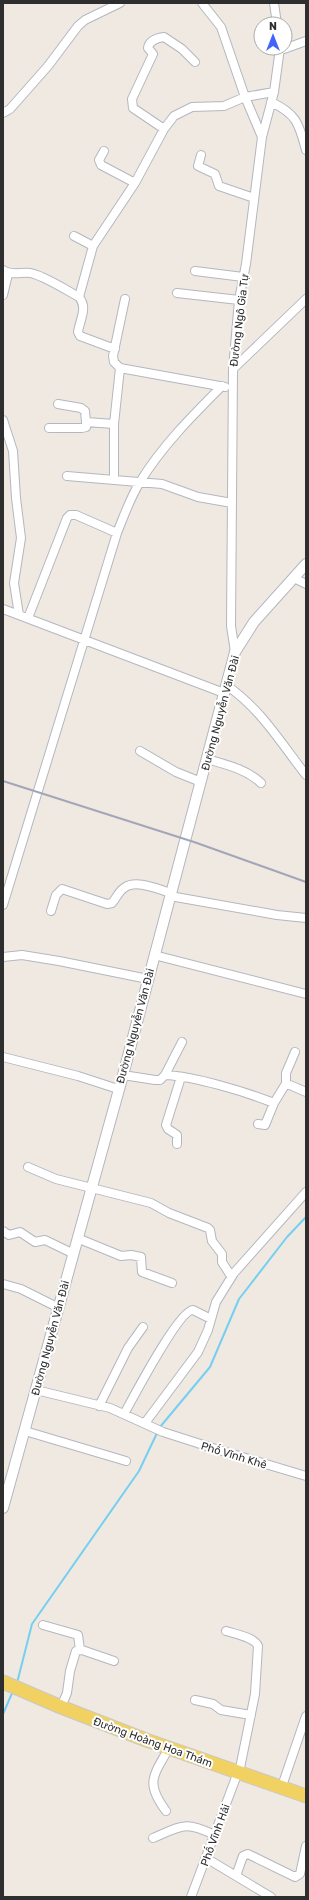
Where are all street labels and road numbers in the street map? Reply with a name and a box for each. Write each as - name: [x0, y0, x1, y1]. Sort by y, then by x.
- street label: Đường Ngô Gia Tự: [227, 272, 252, 367]
- street label: Đường Nguyễn Văn Đài: [199, 654, 242, 772]
- street label: Đường Nguyễn Văn Đài: [114, 967, 157, 1085]
- street label: Đường Nguyễn Văn Đài: [29, 1279, 72, 1397]
- street label: Phố Vĩnh Khê: [199, 1438, 269, 1472]
- street label: Đường Hoàng Hoa Thám: [92, 1715, 214, 1770]
- street label: Phố Vĩnh Hải: [197, 1802, 233, 1868]

